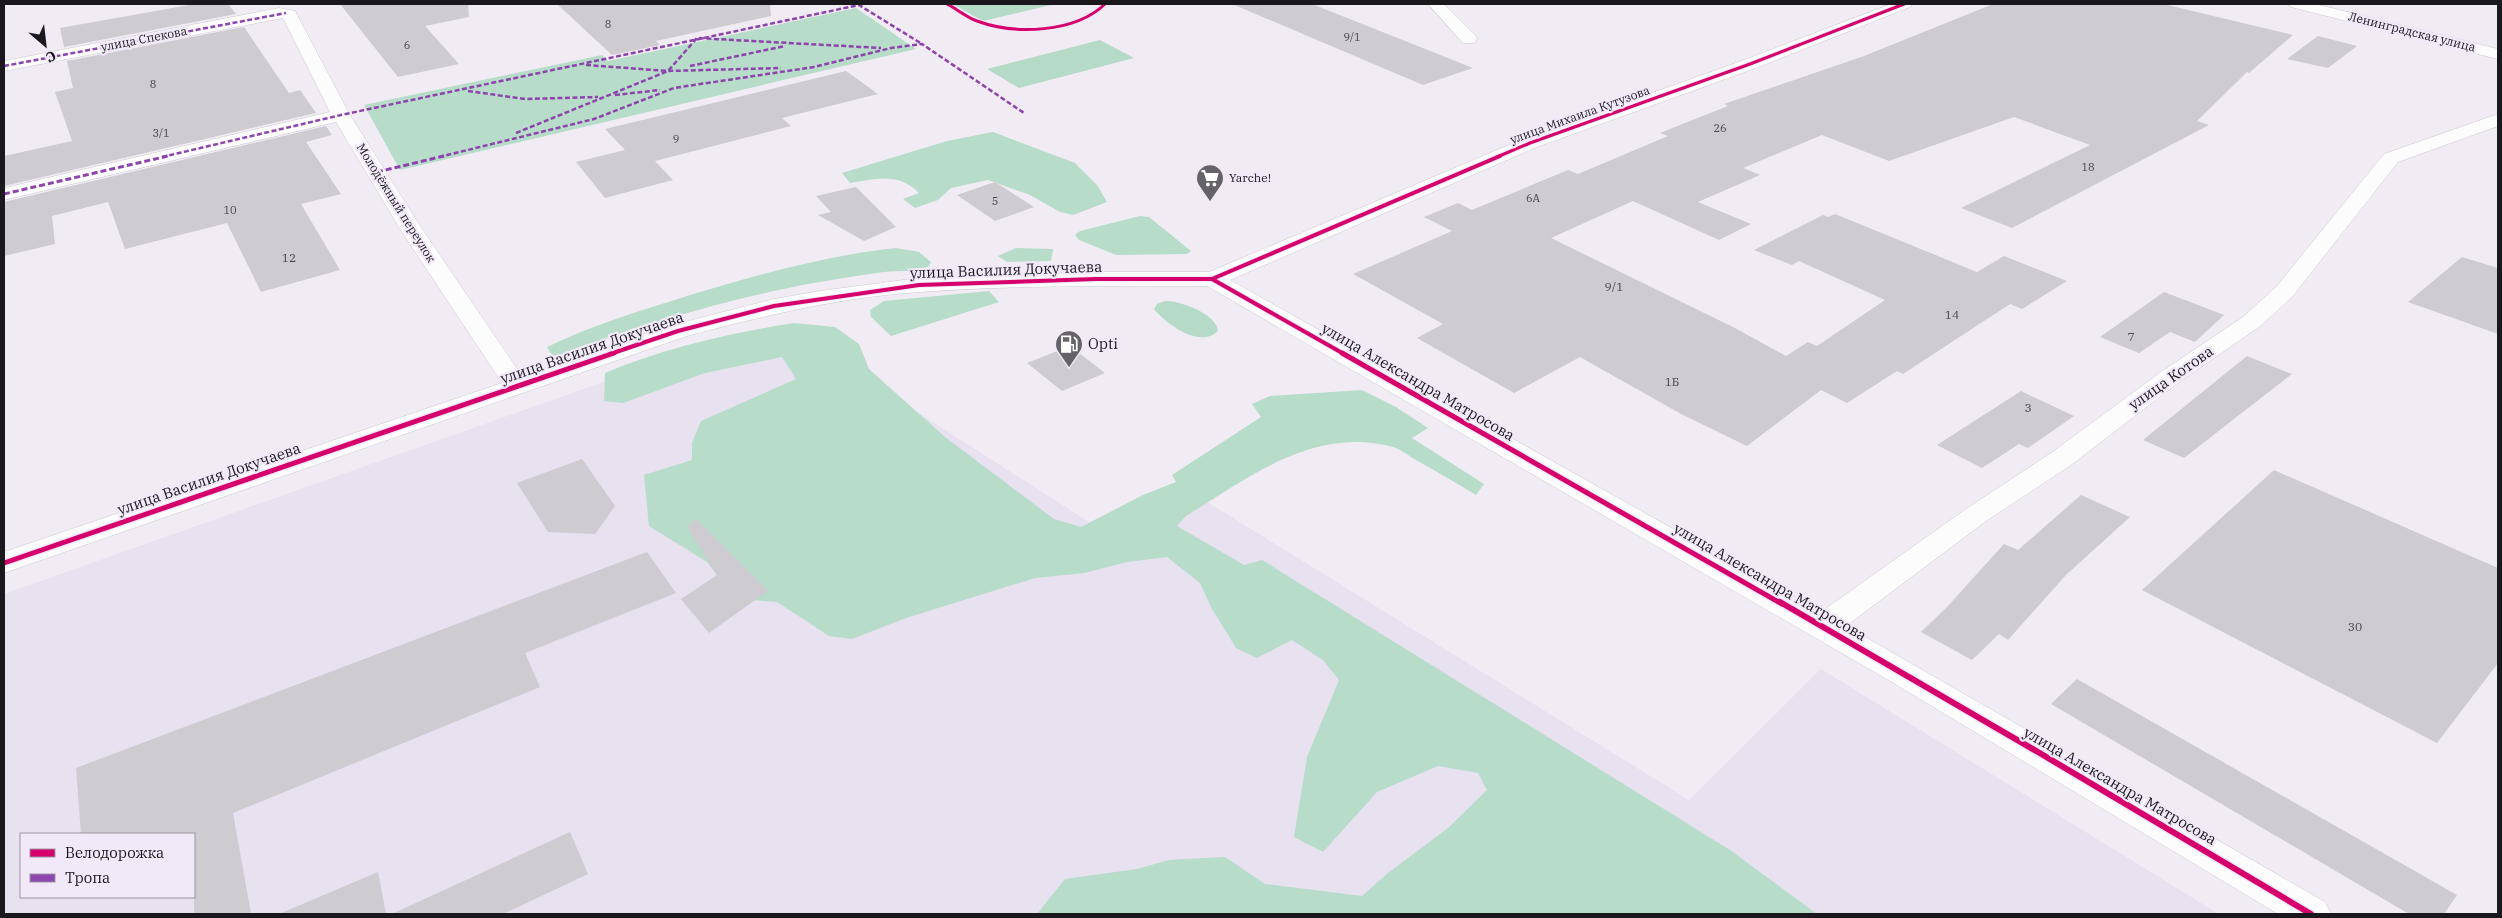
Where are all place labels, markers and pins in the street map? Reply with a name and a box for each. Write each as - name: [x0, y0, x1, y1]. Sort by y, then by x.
- supermarket icon: Yarche!: [1195, 163, 1225, 202]
- place label: Yarche!: [1229, 170, 1271, 185]
- fuel station icon: Opti: [1054, 329, 1084, 368]
- place label: Opti: [1088, 334, 1118, 353]

